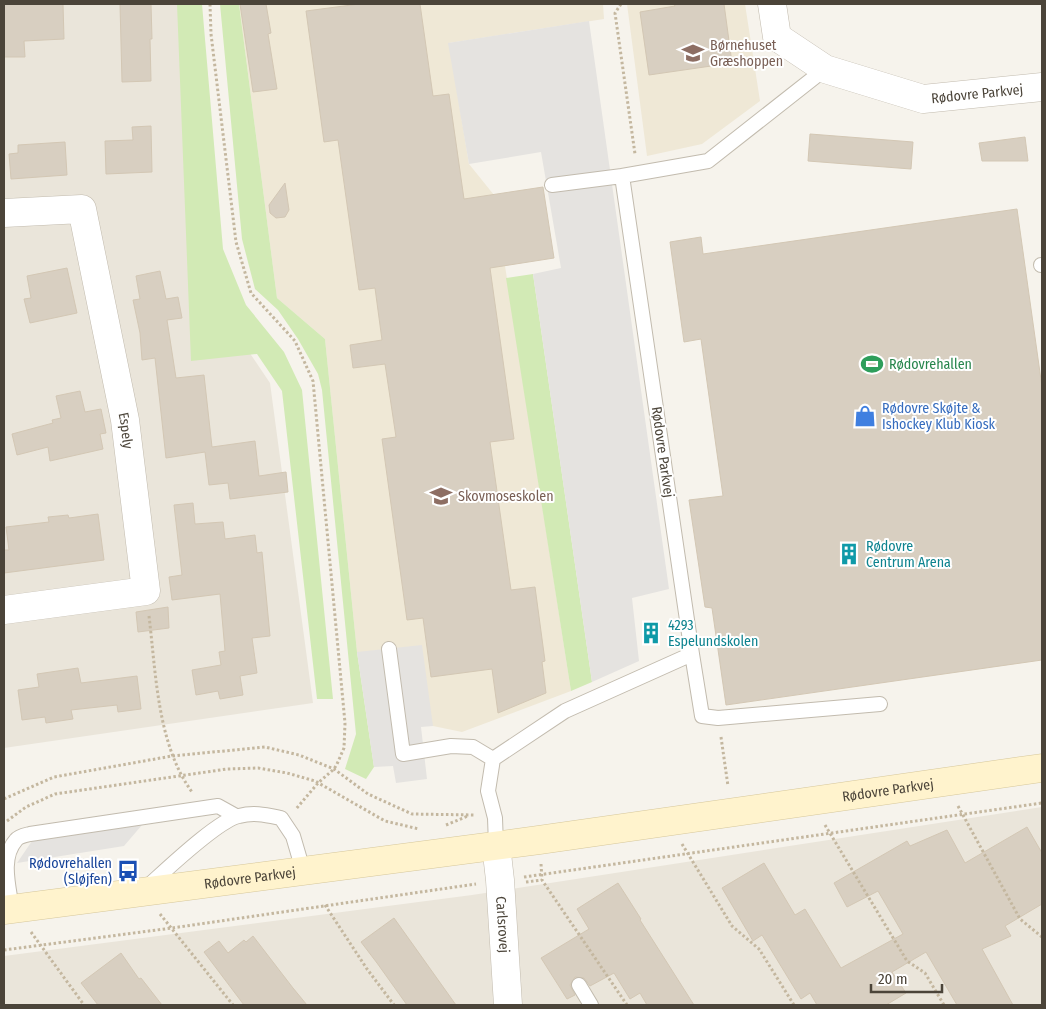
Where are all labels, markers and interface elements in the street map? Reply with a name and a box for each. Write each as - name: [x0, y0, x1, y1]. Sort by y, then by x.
- place label: Børnehuset Græshoppen: [710, 37, 783, 70]
- school or university icon: Børnehuset Græshoppen: [680, 40, 706, 66]
- street label: Rødovre Parkvej: [931, 81, 1024, 107]
- sports icon: Rødovrehallen: [859, 351, 885, 377]
- place label: Rødovrehallen: [889, 356, 972, 373]
- place label: Rødovre Skøjte & Ishockey Klub Kiosk: [882, 400, 996, 433]
- shop icon: Rødovre Skøjte & Ishockey Klub Kiosk: [852, 403, 878, 429]
- street label: Rødovre Parkvej: [648, 405, 677, 499]
- street label: Espely: [115, 411, 137, 451]
- school or university icon: Skovmoseskolen: [428, 483, 454, 509]
- place label: Skovmoseskolen: [458, 488, 554, 505]
- place label: Rødovre Centrum Arena: [866, 538, 951, 571]
- building icon: Rødovre Centrum Arena: [836, 541, 862, 567]
- place label: 4293 Espelundskolen: [668, 617, 758, 650]
- building icon: 4293 Espelundskolen: [638, 620, 664, 646]
- street label: Rødovre Parkvej: [841, 776, 935, 805]
- place label: Rødovrehallen (Sløjfen): [29, 855, 112, 888]
- bus stop icon: Rødovrehallen (Sløjfen): [115, 858, 141, 884]
- street label: Rødovre Parkvej: [203, 864, 297, 893]
- street label: Carlsrovej: [492, 896, 513, 954]
- scale bar: [871, 962, 942, 994]
- text: 20 m: [878, 970, 908, 988]

